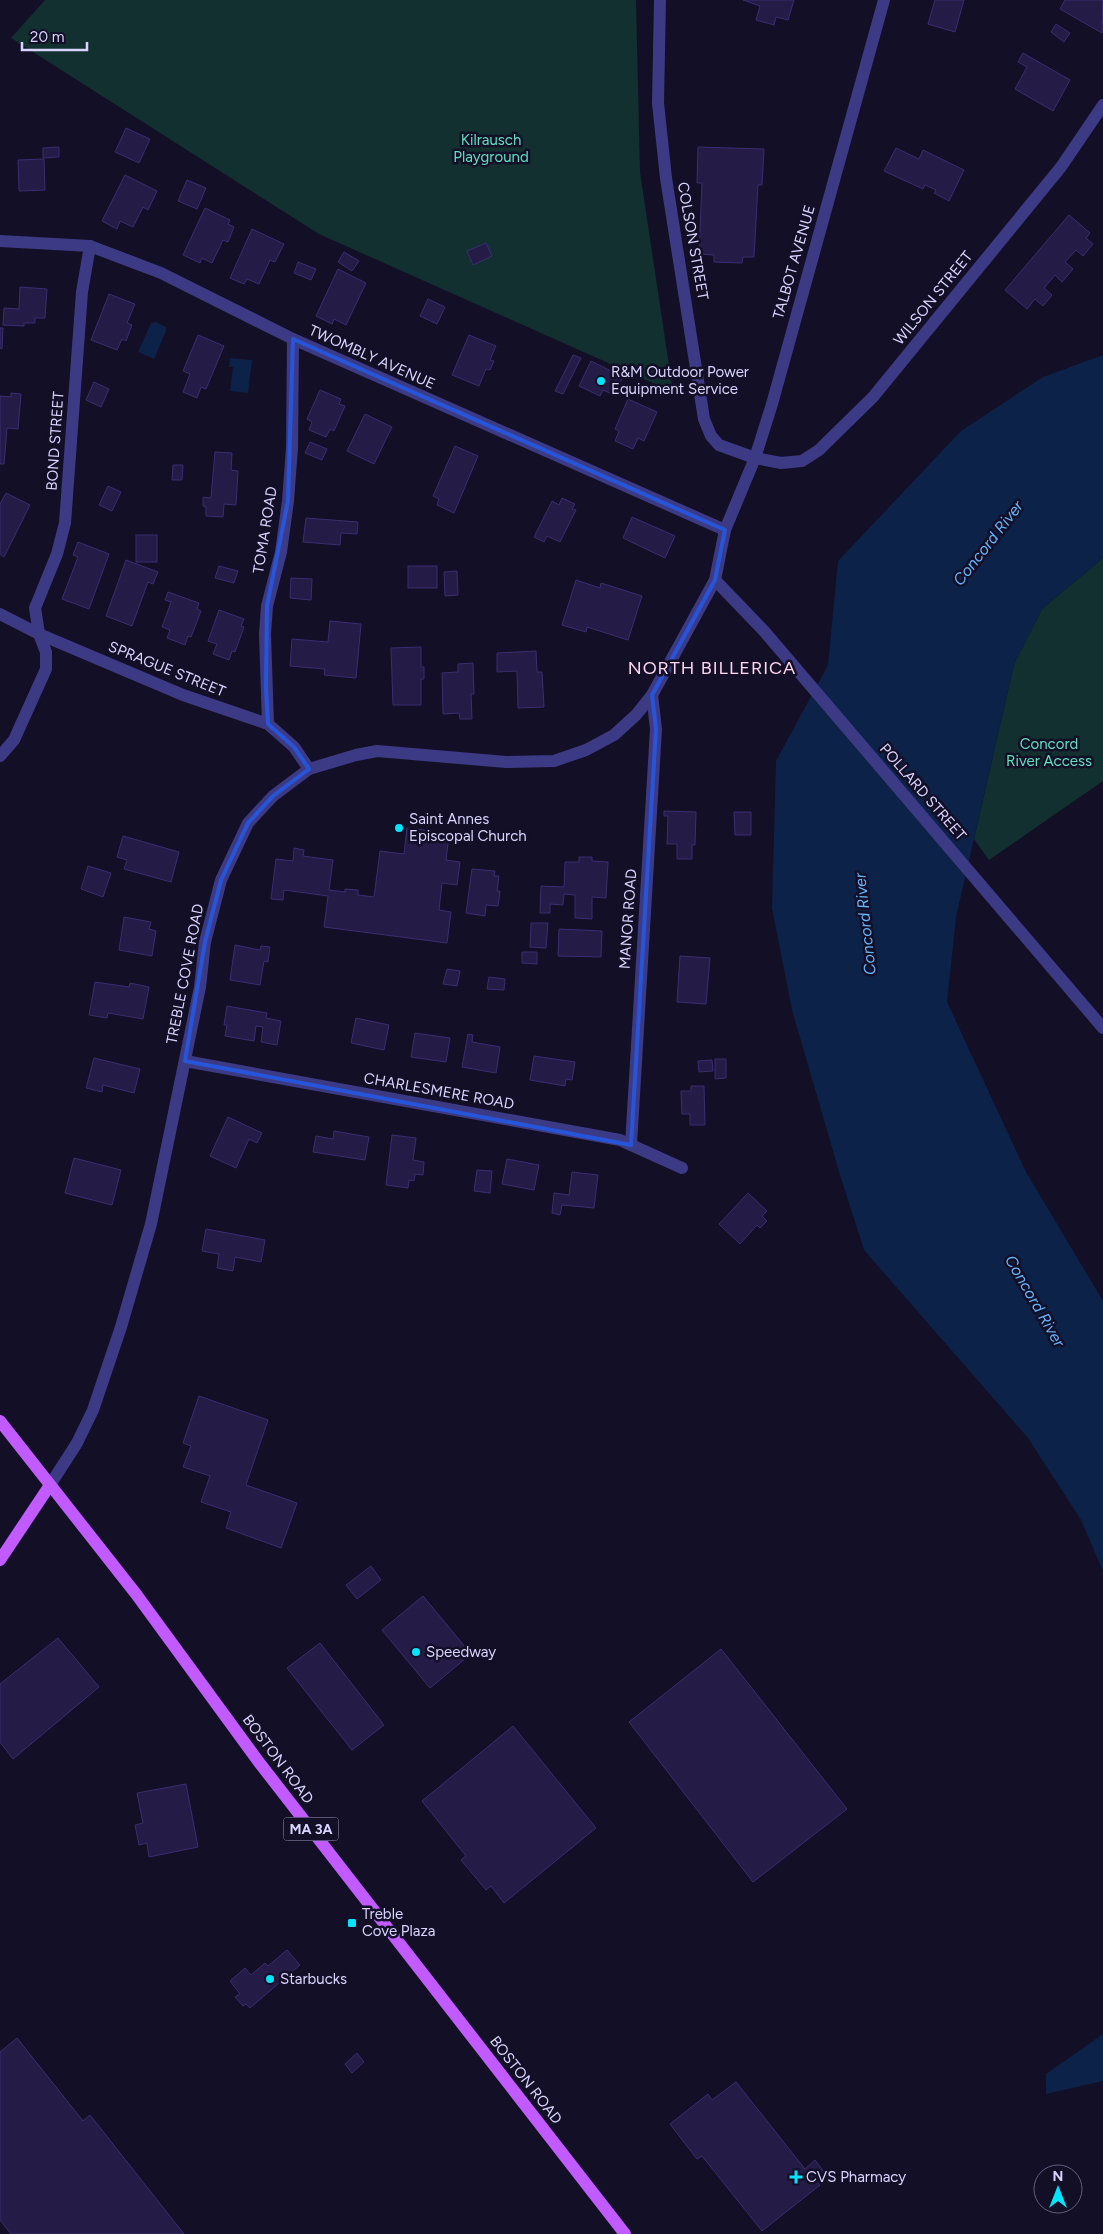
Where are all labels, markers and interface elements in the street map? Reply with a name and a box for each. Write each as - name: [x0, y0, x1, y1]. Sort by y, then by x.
- scale bar: [22, 20, 88, 52]
- text: 20 m: [30, 28, 64, 46]
- park label: Kilrausch Playground: [453, 131, 529, 166]
- street label: COLSON STREET: [674, 181, 712, 302]
- street label: TALBOT AVENUE: [769, 203, 819, 321]
- street label: WILSON STREET: [890, 247, 977, 348]
- street label: TWOMBLY AVENUE: [306, 321, 438, 393]
- place label: R&M Outdoor Power Equipment Service: [611, 363, 749, 398]
- marker: R&M Outdoor Power Equipment Service: [595, 375, 607, 387]
- street label: BOND STREET: [43, 390, 67, 491]
- street label: TOMA ROAD: [249, 485, 281, 575]
- water label: Concord River: [949, 496, 1027, 589]
- street label: SPRAGUE STREET: [106, 637, 229, 701]
- district label: NORTH BILLERICA: [628, 657, 796, 679]
- park label: Concord River Access: [1006, 735, 1092, 770]
- street label: POLLARD STREET: [876, 740, 970, 845]
- place label: Saint Annes Episcopal Church: [409, 810, 527, 845]
- marker: Saint Annes Episcopal Church: [393, 822, 405, 834]
- street label: MANOR ROAD: [616, 868, 640, 970]
- water label: Concord River: [850, 871, 880, 976]
- street label: TREBLE COVE ROAD: [163, 902, 207, 1046]
- street label: CHARLESMERE ROAD: [362, 1069, 516, 1113]
- water label: Concord River: [1001, 1252, 1069, 1351]
- place label: Speedway: [426, 1643, 496, 1661]
- marker: Speedway: [410, 1646, 422, 1658]
- street label: BOSTON ROAD: [239, 1711, 317, 1807]
- road number: MA 3A: [284, 1818, 338, 1840]
- place label: Treble Cove Plaza: [362, 1905, 436, 1940]
- marker: Treble Cove Plaza: [346, 1917, 358, 1929]
- place label: Starbucks: [280, 1970, 347, 1988]
- marker: Starbucks: [264, 1973, 276, 1985]
- street label: BOSTON ROAD: [486, 2032, 566, 2128]
- north arrow: [1033, 2164, 1083, 2214]
- place label: CVS Pharmacy: [806, 2168, 906, 2186]
- text: N: [1053, 2168, 1063, 2185]
- marker: CVS Pharmacy: [790, 2171, 802, 2183]

